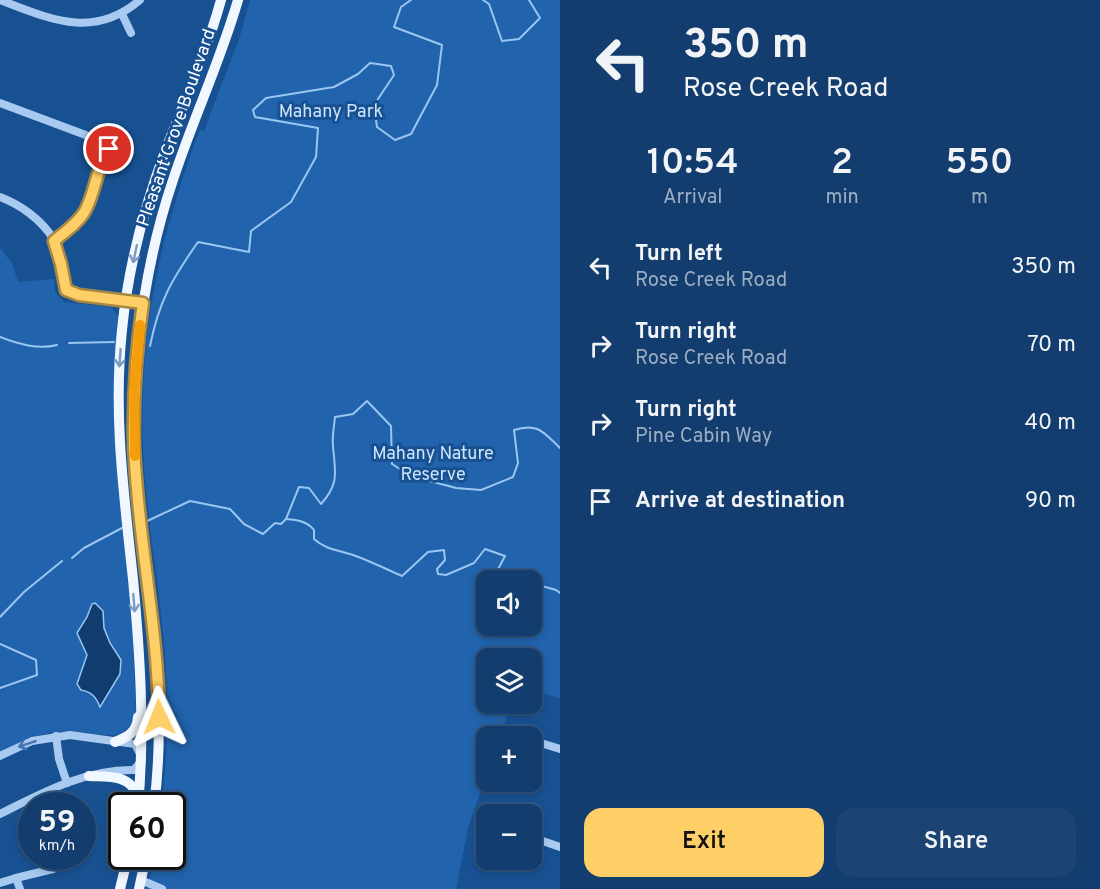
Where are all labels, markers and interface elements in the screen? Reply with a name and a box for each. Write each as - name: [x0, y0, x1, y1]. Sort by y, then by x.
- text: 350 m: [683, 20, 809, 73]
- icon: left: [584, 24, 662, 102]
- street label: Pleasant Grove Boulevard: [132, 26, 222, 230]
- text: Rose Creek Road: [683, 72, 888, 106]
- park label: Mahany Park: [279, 101, 383, 124]
- pin: [83, 123, 134, 174]
- icon: arrive: [92, 132, 125, 165]
- text: 10:54: [647, 141, 739, 187]
- text: 2: [831, 141, 853, 187]
- text: 550: [946, 141, 1013, 187]
- text: Arrival: [663, 185, 723, 211]
- text: min: [825, 185, 859, 211]
- text: m: [971, 185, 988, 211]
- text: Turn left: [635, 241, 723, 268]
- one-way arrow: [129, 244, 140, 263]
- icon: left: [584, 251, 617, 284]
- text: 350 m: [1011, 254, 1076, 281]
- text: Rose Creek Road: [635, 268, 787, 294]
- text: Turn right: [635, 319, 737, 346]
- icon: right: [584, 329, 617, 362]
- text: 70 m: [1027, 332, 1076, 359]
- text: Rose Creek Road: [635, 346, 787, 372]
- one-way arrow: [114, 347, 125, 367]
- text: Turn right: [635, 397, 737, 424]
- icon: right: [584, 407, 617, 440]
- text: 40 m: [1024, 410, 1076, 437]
- text: Pine Cabin Way: [635, 424, 772, 450]
- park label: Mahany Nature Reserve: [372, 443, 494, 487]
- icon: arrive: [584, 485, 617, 518]
- text: Arrive at destination: [635, 488, 845, 515]
- text: 90 m: [1025, 488, 1076, 515]
- map controls: [476, 570, 542, 870]
- button: sound: [476, 570, 542, 636]
- one-way arrow: [129, 592, 140, 612]
- button: layers: [476, 648, 542, 714]
- position arrow: [127, 685, 191, 749]
- button: +: [476, 726, 542, 792]
- one-way arrow: [18, 739, 37, 750]
- speed limit sign: 60: [108, 792, 186, 870]
- button: −: [476, 804, 542, 870]
- text: 59: [39, 805, 75, 842]
- button: Exit: [584, 808, 824, 877]
- button: Share: [836, 808, 1076, 877]
- text: km/h: [39, 837, 75, 856]

